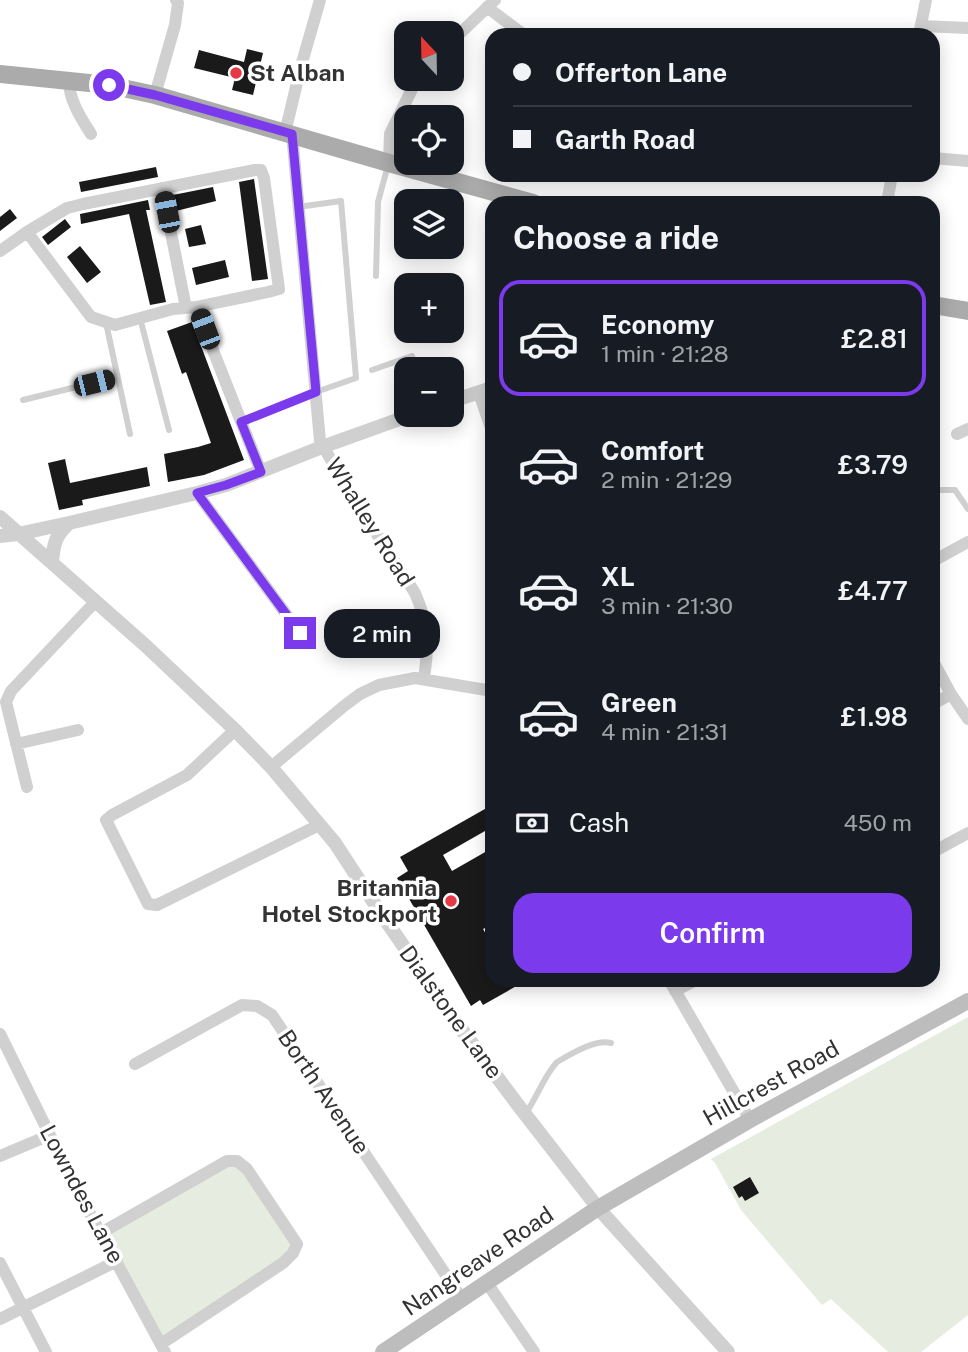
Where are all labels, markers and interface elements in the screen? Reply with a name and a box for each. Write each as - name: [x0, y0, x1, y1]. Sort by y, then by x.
- north arrow: [394, 21, 464, 91]
- map controls: [394, 21, 464, 427]
- text: Offerton Lane: [555, 57, 727, 88]
- place label: St Alban: [250, 59, 345, 86]
- marker: St Alban: [228, 65, 244, 81]
- route start: [93, 69, 125, 101]
- button: locate: [394, 105, 464, 175]
- text: Garth Road: [555, 124, 695, 155]
- car: [153, 189, 182, 235]
- button: layers: [394, 189, 464, 259]
- text: Choose a ride: [513, 219, 719, 256]
- button: +: [394, 273, 464, 343]
- car: [188, 306, 223, 352]
- icon: car: [517, 307, 580, 370]
- text: Economy: [601, 309, 714, 340]
- text: £2.81: [841, 323, 908, 354]
- text: 1 min · 21:28: [601, 340, 729, 367]
- button: −: [394, 357, 464, 427]
- car: [72, 368, 117, 398]
- icon: car: [517, 433, 580, 496]
- text: Comfort: [601, 435, 704, 466]
- text: £3.79: [838, 449, 908, 480]
- street label: Whalley Road: [320, 453, 421, 591]
- text: 2 min · 21:29: [601, 466, 732, 493]
- icon: car: [517, 559, 580, 622]
- text: XL: [601, 561, 635, 592]
- text: £4.77: [838, 575, 908, 606]
- text: 3 min · 21:30: [601, 592, 733, 619]
- callout: 2 min: [324, 608, 440, 658]
- route end: [284, 617, 316, 649]
- text: 2 min: [352, 620, 412, 647]
- icon: car: [517, 685, 580, 748]
- text: Green: [601, 687, 677, 718]
- text: £1.98: [840, 701, 908, 732]
- text: 4 min · 21:31: [601, 718, 728, 745]
- icon: cash: [513, 804, 551, 842]
- text: Cash: [569, 807, 629, 838]
- text: 450 m: [843, 809, 912, 836]
- place label: Britannia Hotel Stockport: [262, 874, 437, 927]
- marker: Britannia Hotel Stockport: [443, 893, 459, 909]
- button: Confirm: [513, 893, 912, 973]
- street label: Dialstone Lane: [394, 940, 509, 1083]
- street label: Borth Avenue: [273, 1025, 376, 1159]
- street label: Hillcrest Road: [698, 1034, 843, 1131]
- street label: Lowndes Lane: [35, 1120, 130, 1267]
- street label: Nangreave Road: [397, 1200, 558, 1321]

